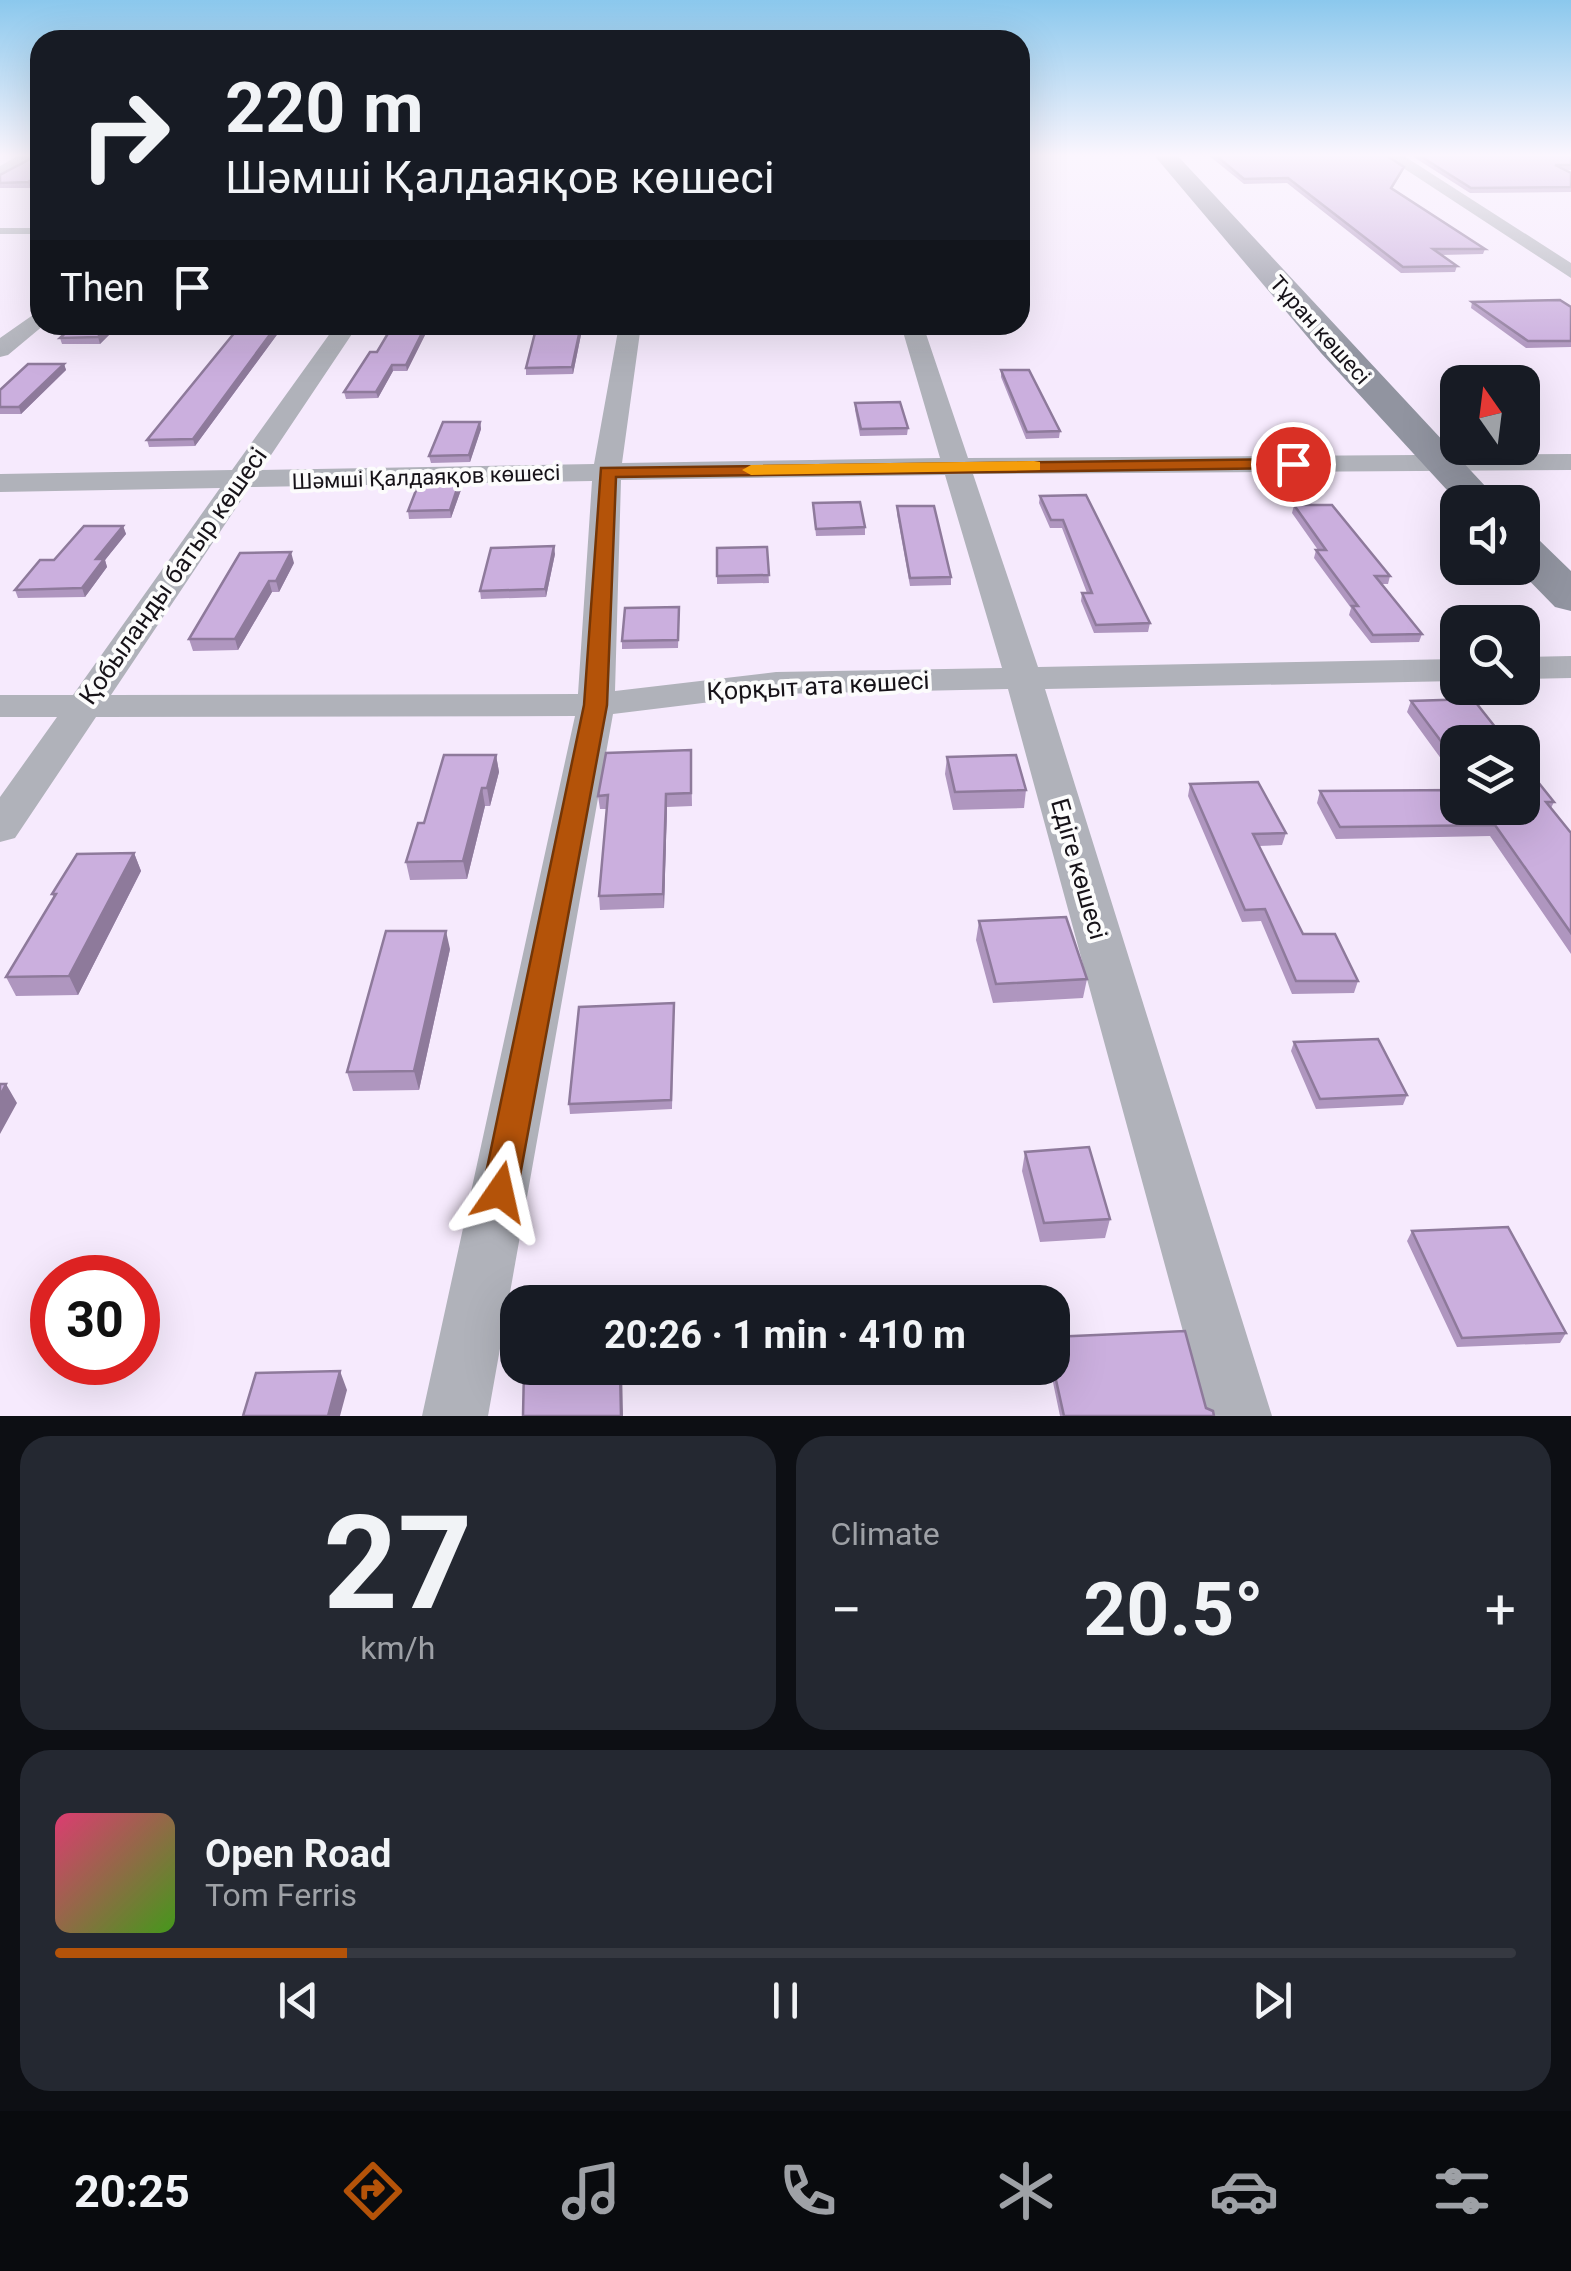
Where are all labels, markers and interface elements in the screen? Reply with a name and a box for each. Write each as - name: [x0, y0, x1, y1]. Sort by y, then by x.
- text: 220 m: [225, 67, 424, 149]
- icon: right: [60, 70, 190, 200]
- text: Шәмші Қалдаяқов көшесі: [225, 151, 775, 204]
- icon: arrive: [165, 260, 220, 315]
- text: Then: [60, 266, 145, 310]
- street label: Тұран көшесі: [1265, 271, 1375, 389]
- north arrow: [1440, 365, 1540, 465]
- map controls: [1440, 365, 1540, 825]
- pin: [1251, 422, 1336, 507]
- icon: arrive: [1266, 437, 1321, 492]
- street label: Қобыланды батыр көшесі: [73, 442, 273, 710]
- street label: Шәмші Қалдаяқов көшесі: [291, 460, 561, 494]
- button: sound: [1440, 485, 1540, 585]
- button: search: [1440, 605, 1540, 705]
- street label: Қорқыт ата көшесі: [706, 666, 930, 706]
- button: layers: [1440, 725, 1540, 825]
- street label: Едіге көшесі: [1045, 795, 1113, 943]
- position arrow: [448, 1140, 552, 1244]
- speed limit sign: 30: [30, 1255, 160, 1385]
- text: 20:26 · 1 min · 410 m: [604, 1313, 966, 1357]
- text: 27: [323, 1487, 472, 1640]
- text: Climate: [831, 1515, 940, 1553]
- text: 20.5°: [1083, 1565, 1263, 1653]
- text: −: [831, 1578, 862, 1642]
- text: +: [1485, 1578, 1516, 1642]
- text: km/h: [360, 1629, 435, 1667]
- text: Open Road: [205, 1832, 391, 1876]
- text: Tom Ferris: [205, 1876, 357, 1914]
- icon: previous: [271, 1973, 326, 2028]
- icon: pause: [758, 1973, 813, 2028]
- icon: next: [1245, 1973, 1300, 2028]
- icon: directions: [338, 2156, 408, 2226]
- icon: music: [556, 2156, 626, 2226]
- icon: phone: [773, 2156, 843, 2226]
- icon: climate: [991, 2156, 1061, 2226]
- icon: car: [1209, 2156, 1279, 2226]
- icon: filters: [1427, 2156, 1497, 2226]
- text: 20:25: [74, 2165, 190, 2218]

